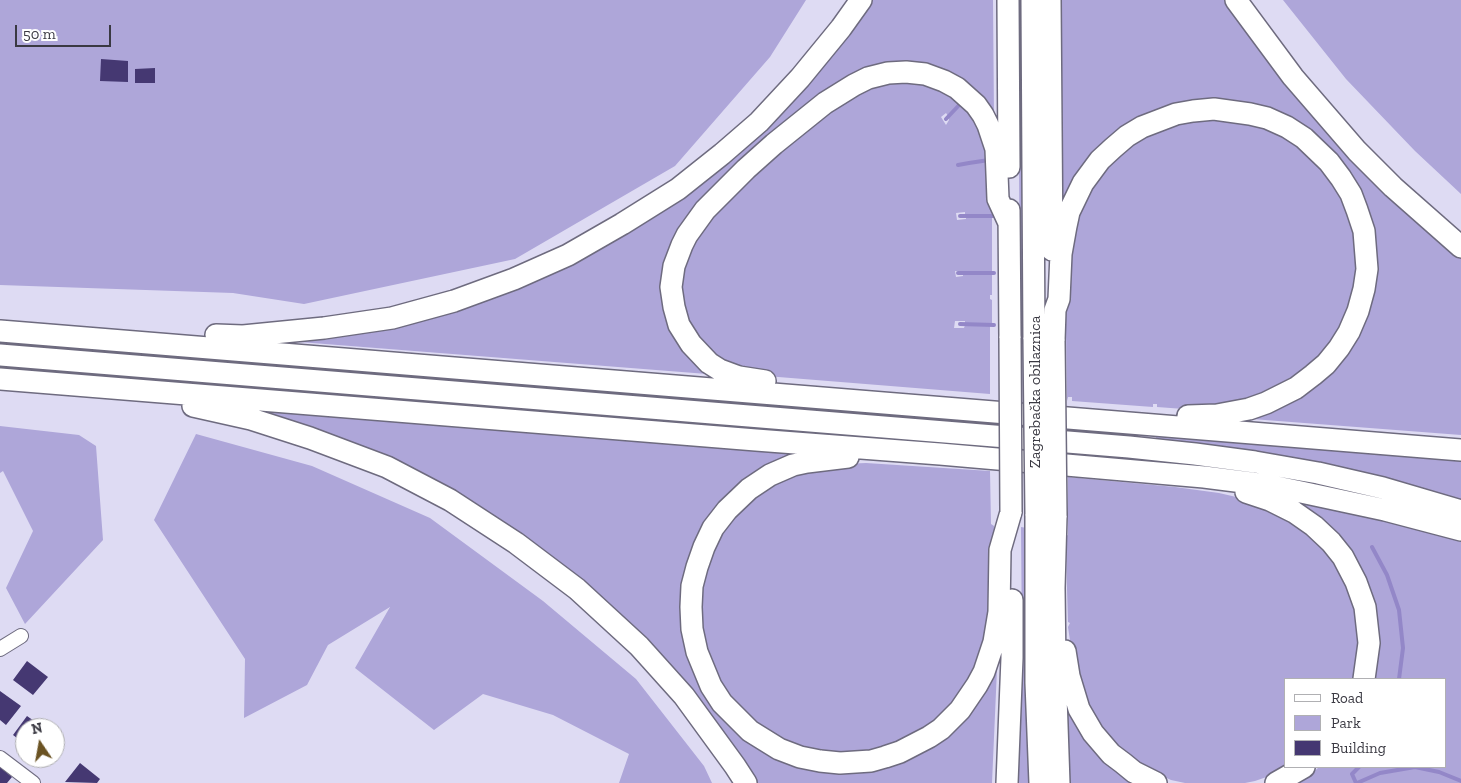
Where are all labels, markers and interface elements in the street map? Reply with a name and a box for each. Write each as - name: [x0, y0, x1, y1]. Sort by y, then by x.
- scale bar: [18, 15, 114, 47]
- text: 50 m: [23, 25, 56, 43]
- street label: Zagrebačka obilaznica: [1025, 316, 1045, 468]
- legend: [1284, 678, 1446, 768]
- text: Road: [1331, 689, 1363, 707]
- text: Park: [1331, 714, 1361, 732]
- north arrow: [15, 718, 65, 768]
- text: N: [30, 719, 44, 738]
- text: Building: [1331, 739, 1386, 757]

